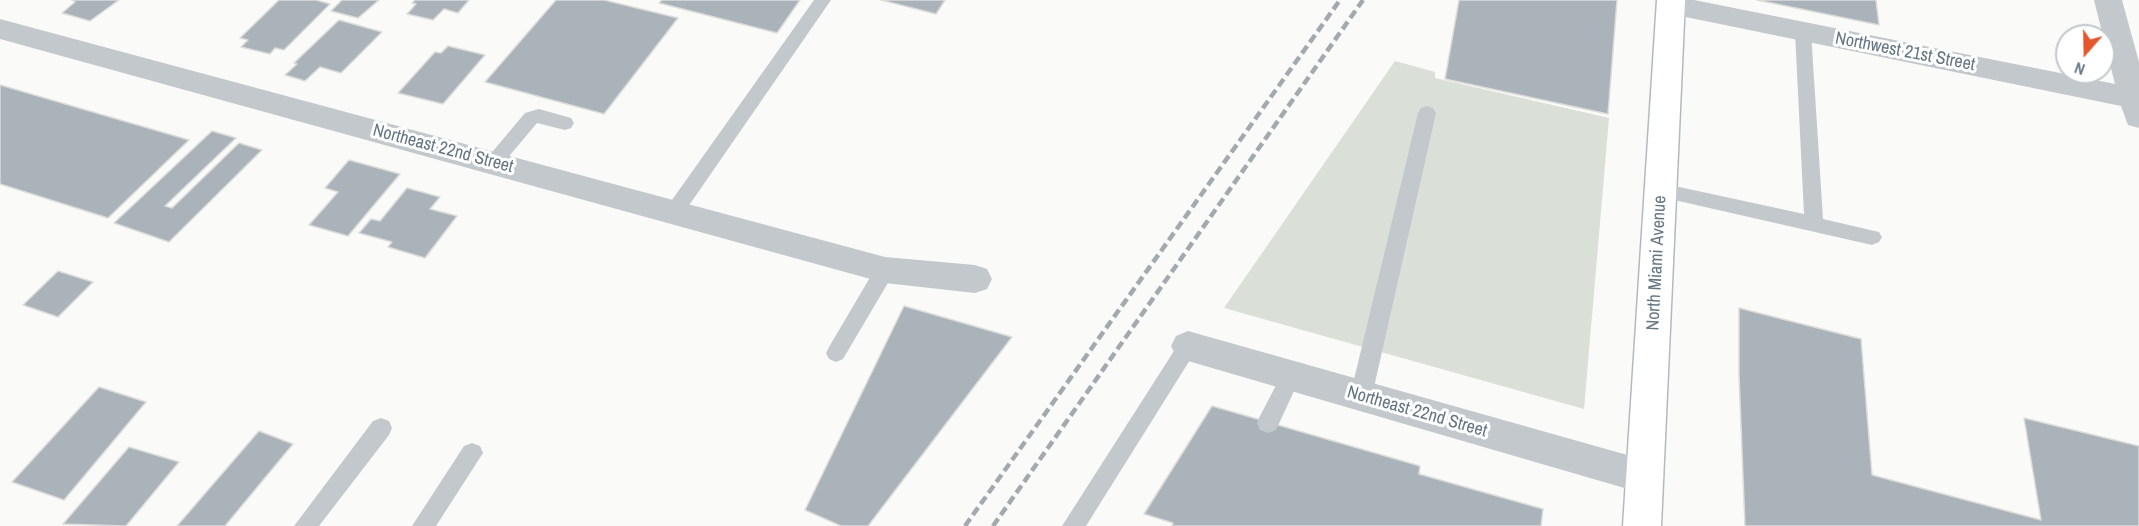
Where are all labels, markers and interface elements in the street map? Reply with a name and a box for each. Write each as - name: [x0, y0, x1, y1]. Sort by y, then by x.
- north arrow: [2055, 24, 2115, 84]
- street label: Northwest 21st Street: [1833, 28, 1977, 76]
- text: N: [2071, 57, 2088, 81]
- street label: Northeast 22nd Street: [370, 120, 516, 178]
- street label: North Miami Avenue: [1643, 195, 1671, 331]
- street label: Northeast 22nd Street: [1345, 382, 1489, 442]

